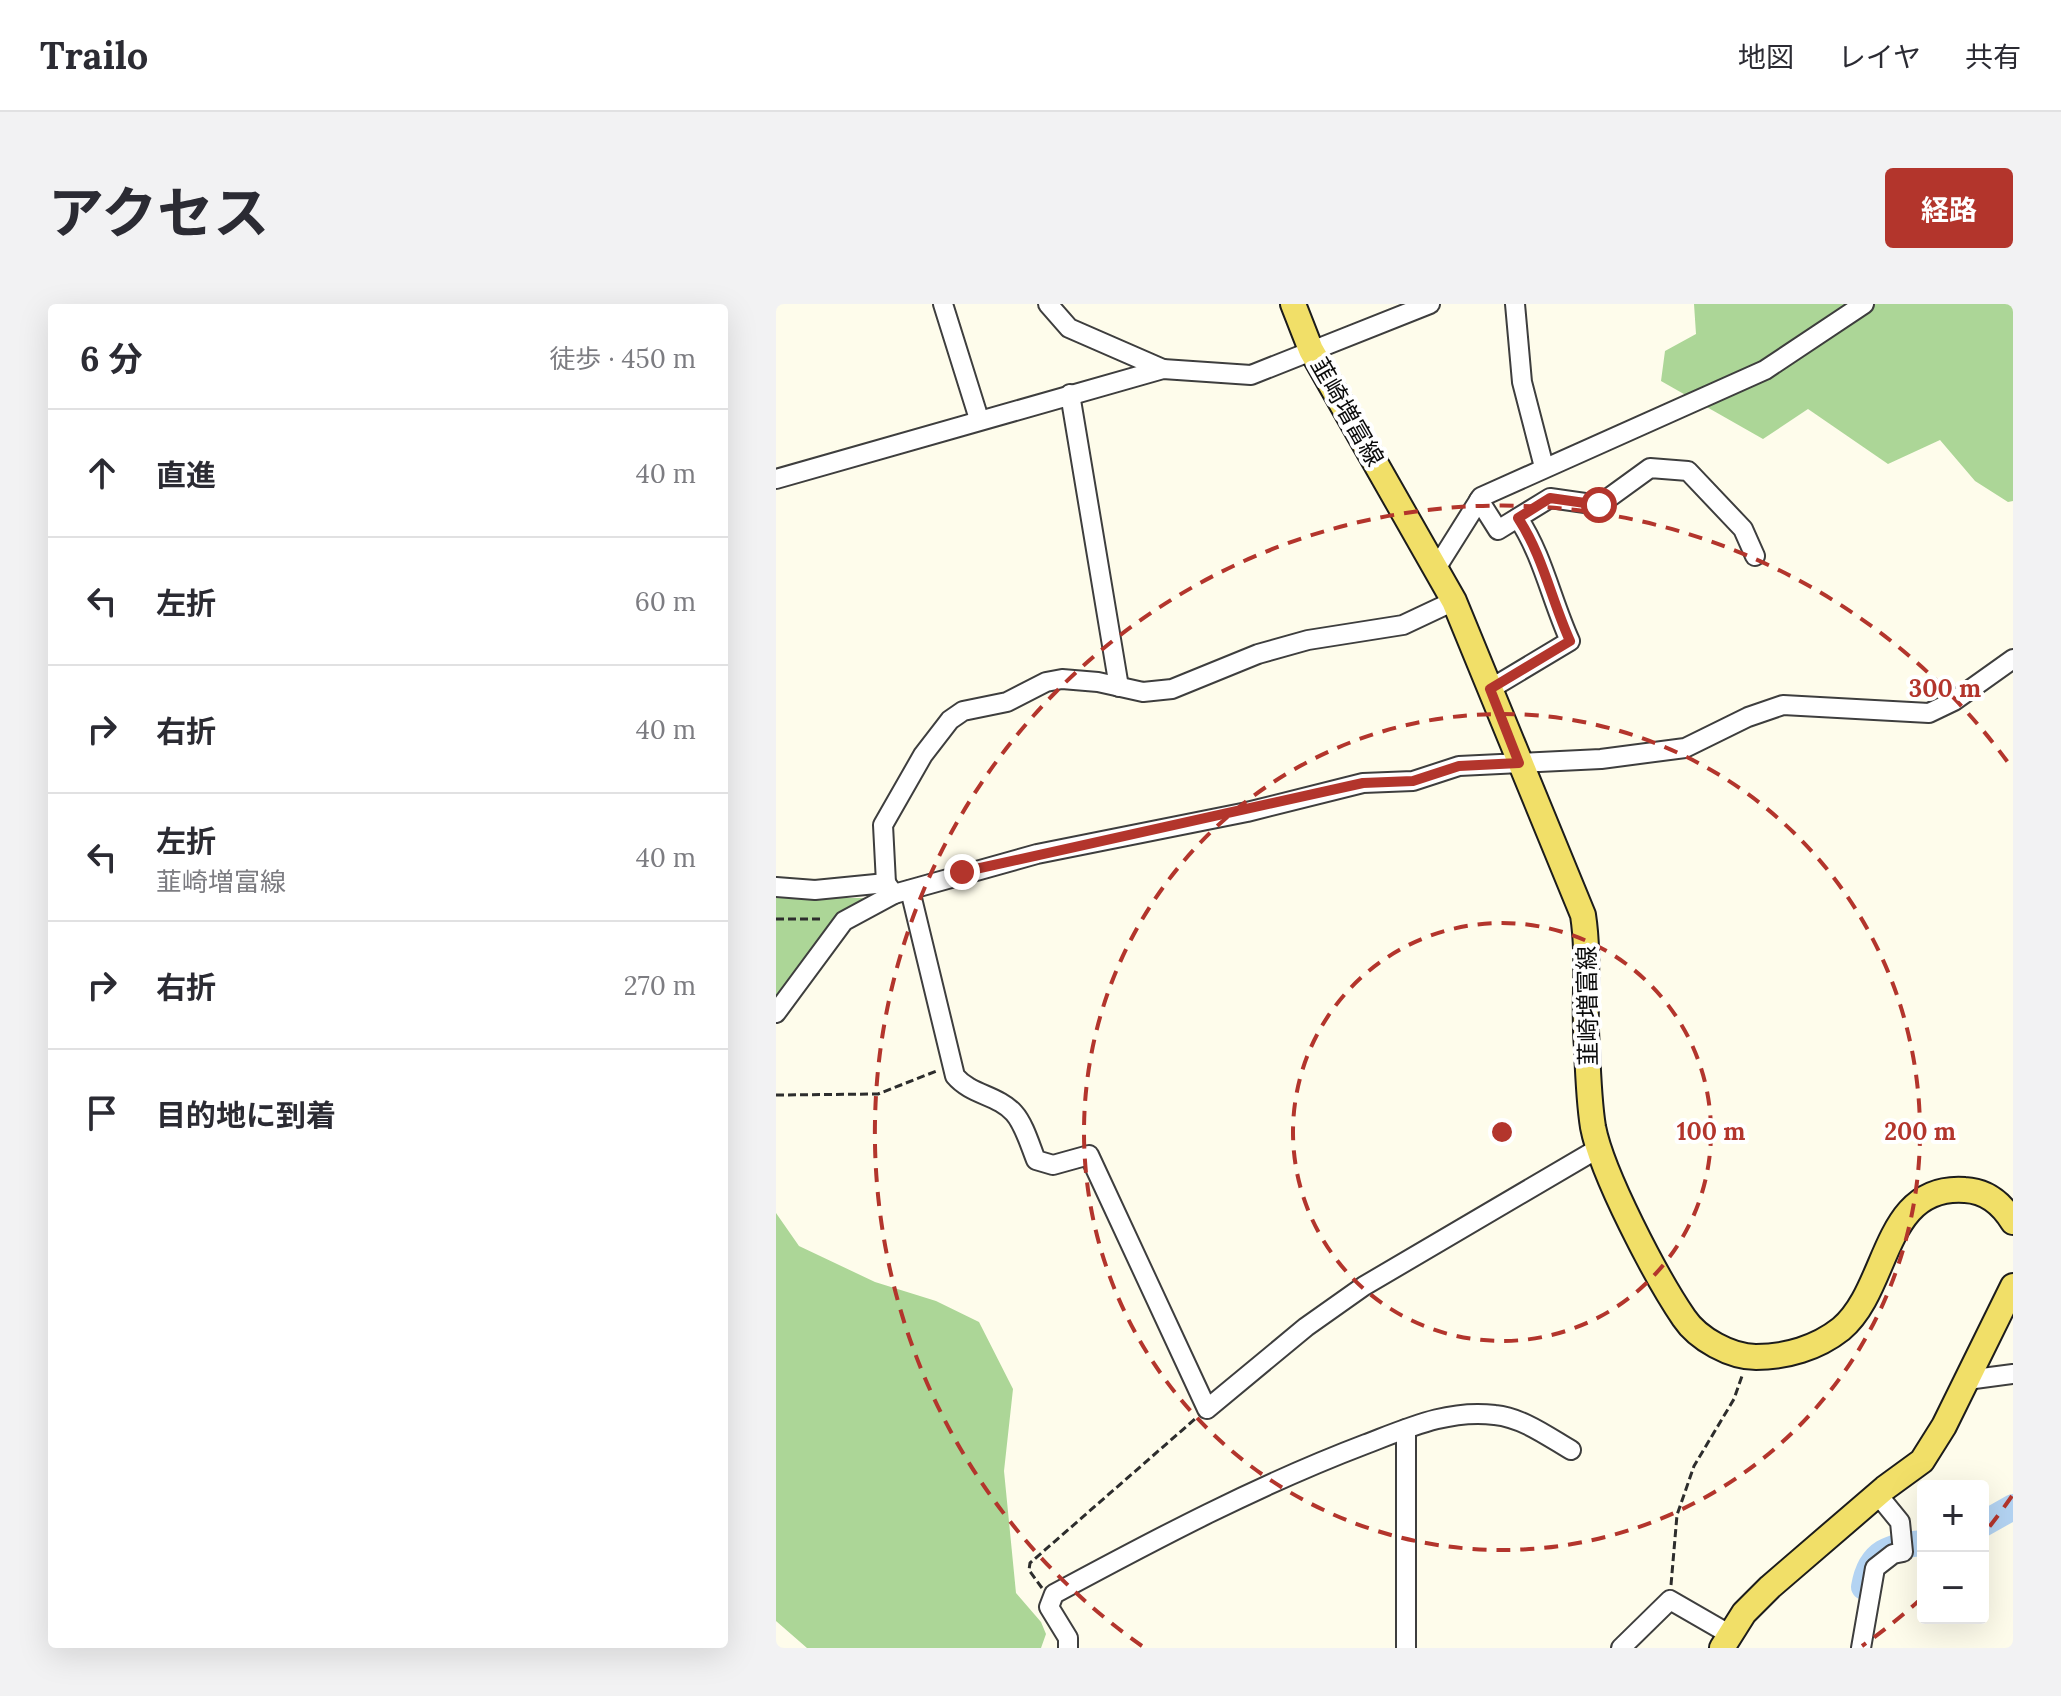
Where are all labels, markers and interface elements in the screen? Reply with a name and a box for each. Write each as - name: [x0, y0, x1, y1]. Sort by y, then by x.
- text: Trailo: [40, 31, 148, 79]
- text: 地図: [1738, 39, 1794, 75]
- text: レイヤ: [1838, 39, 1921, 75]
- text: 共有: [1965, 39, 2021, 75]
- button: 経路: [1885, 168, 2013, 248]
- text: アクセス: [48, 177, 269, 248]
- text: 6 分: [80, 337, 143, 380]
- text: 徒歩 · 450 m: [549, 342, 696, 375]
- street label: 韮崎増富線: [1304, 352, 1391, 471]
- icon: ahead: [80, 451, 124, 495]
- text: 直進: [156, 456, 216, 494]
- text: 40 m: [636, 457, 696, 490]
- route start: [1581, 487, 1617, 523]
- icon: left: [80, 579, 124, 623]
- text: 左折: [156, 584, 216, 622]
- text: 60 m: [635, 585, 696, 618]
- text: 300 m: [1909, 673, 1981, 704]
- icon: right: [80, 707, 124, 751]
- text: 右折: [156, 712, 216, 750]
- text: 40 m: [636, 713, 696, 746]
- text: 左折: [156, 822, 216, 860]
- icon: left: [80, 835, 124, 879]
- text: 40 m: [636, 841, 696, 874]
- route end: [944, 854, 980, 890]
- text: 韮崎増富線: [156, 865, 286, 898]
- street label: 韮崎増富線: [1571, 946, 1604, 1066]
- icon: right: [80, 963, 124, 1007]
- text: 右折: [156, 968, 216, 1006]
- text: 270 m: [624, 969, 696, 1002]
- icon: arrive: [80, 1091, 124, 1135]
- text: 目的地に到着: [156, 1096, 336, 1134]
- text: 100 m: [1677, 1116, 1745, 1147]
- text: 200 m: [1884, 1116, 1956, 1147]
- centre of rings: [1488, 1118, 1516, 1146]
- map controls: [1917, 1480, 1989, 1624]
- button: +: [1917, 1480, 1989, 1552]
- button: −: [1917, 1552, 1989, 1624]

